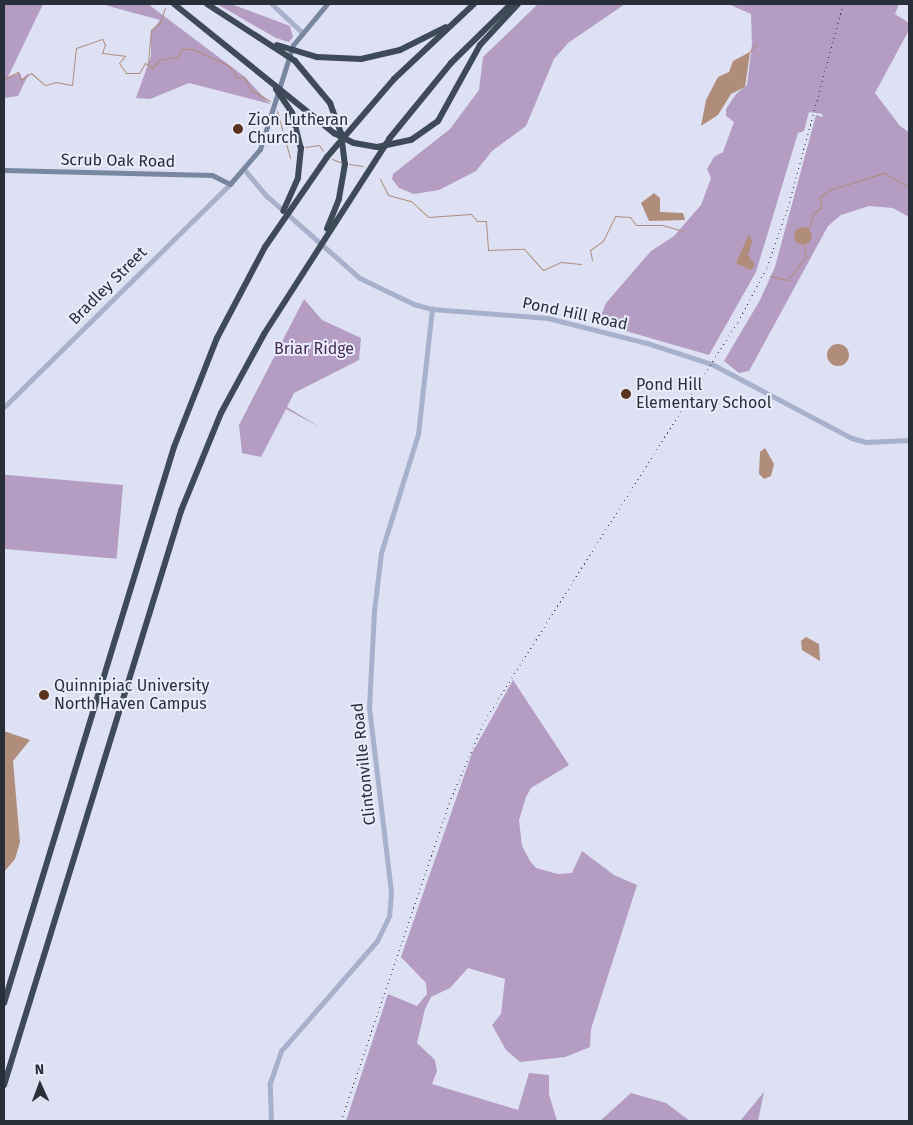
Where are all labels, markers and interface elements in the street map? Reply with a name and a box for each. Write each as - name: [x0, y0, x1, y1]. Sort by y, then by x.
- place label: Zion Lutheran Church: [248, 110, 348, 148]
- marker: Zion Lutheran Church: [232, 123, 244, 135]
- street label: Scrub Oak Road: [61, 150, 175, 172]
- street label: Bradley Street: [65, 243, 151, 329]
- street label: Pond Hill Road: [521, 293, 629, 335]
- park label: Briar Ridge: [274, 339, 354, 359]
- place label: Pond Hill Elementary School: [636, 375, 771, 413]
- marker: Pond Hill Elementary School: [620, 388, 632, 400]
- place label: Quinnipiac University North Haven Campus: [54, 676, 209, 714]
- marker: Quinnipiac University North Haven Campus: [38, 689, 50, 701]
- street label: Clintonville Road: [348, 702, 380, 826]
- north arrow: [15, 1060, 65, 1110]
- text: N: [35, 1061, 44, 1078]

